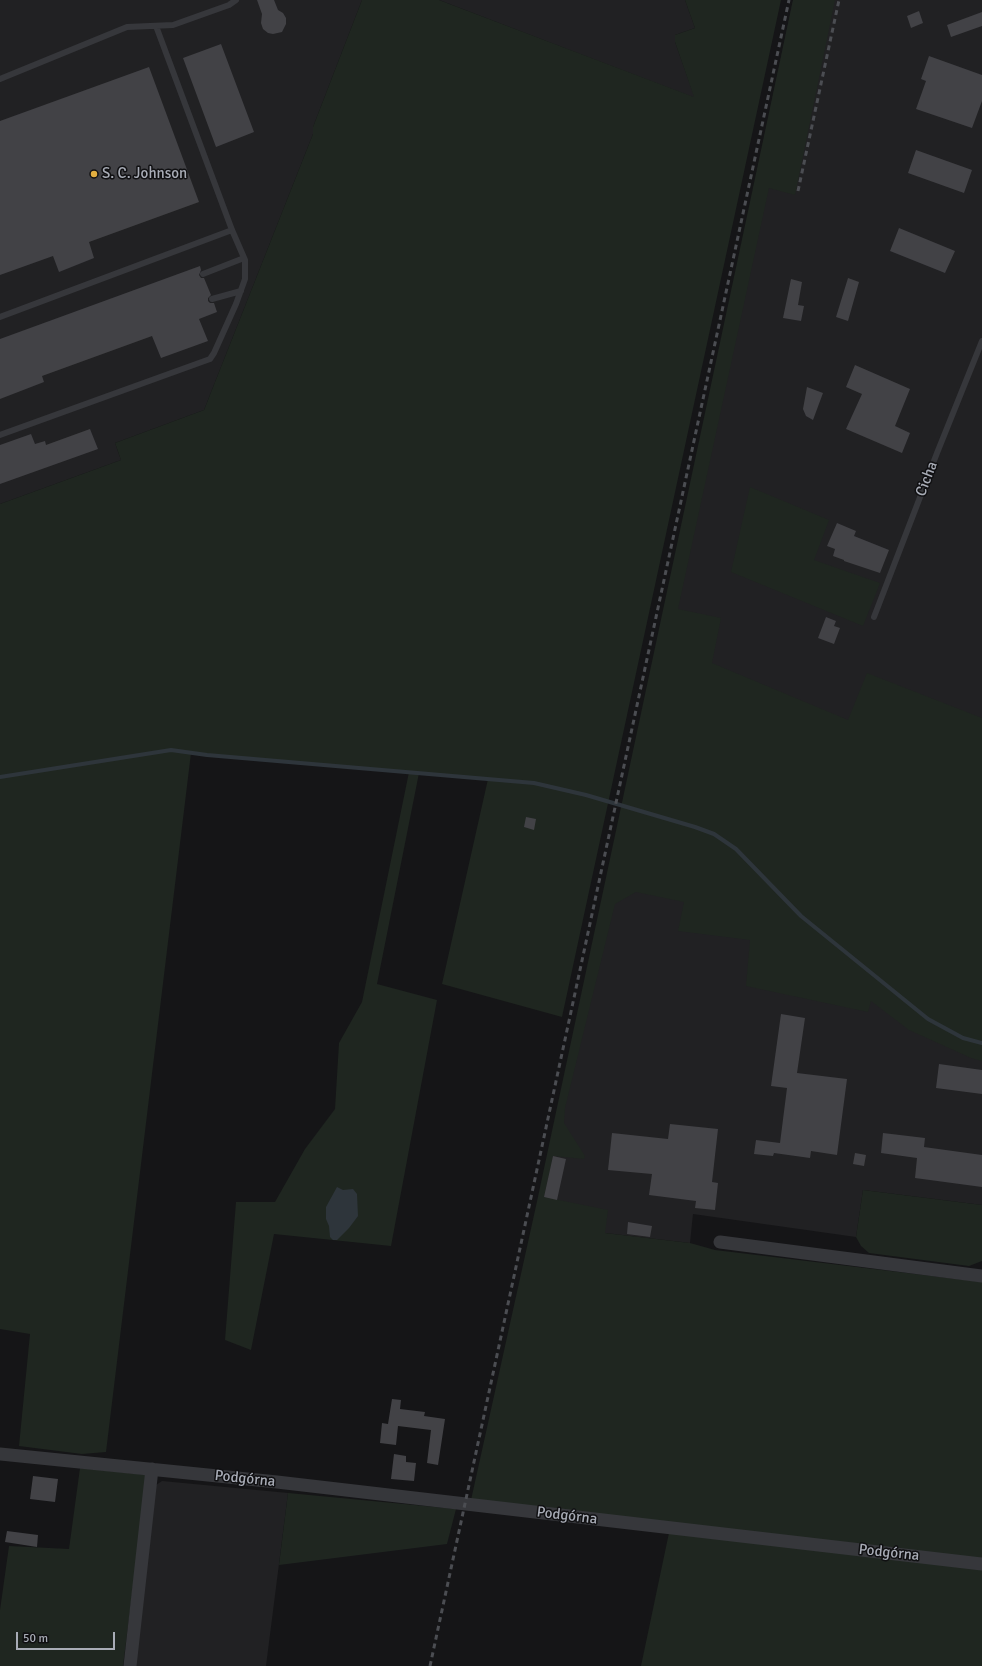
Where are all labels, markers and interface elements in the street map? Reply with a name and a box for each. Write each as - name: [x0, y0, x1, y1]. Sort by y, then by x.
- place label: S. C. Johnson: [102, 165, 187, 183]
- marker: S. C. Johnson: [89, 169, 99, 179]
- street label: Cicha: [912, 459, 942, 499]
- street label: Podgórna: [214, 1467, 276, 1491]
- street label: Podgórna: [536, 1503, 598, 1529]
- street label: Podgórna: [858, 1541, 920, 1565]
- scale bar: [18, 1624, 117, 1650]
- text: 50 m: [23, 1631, 48, 1646]

